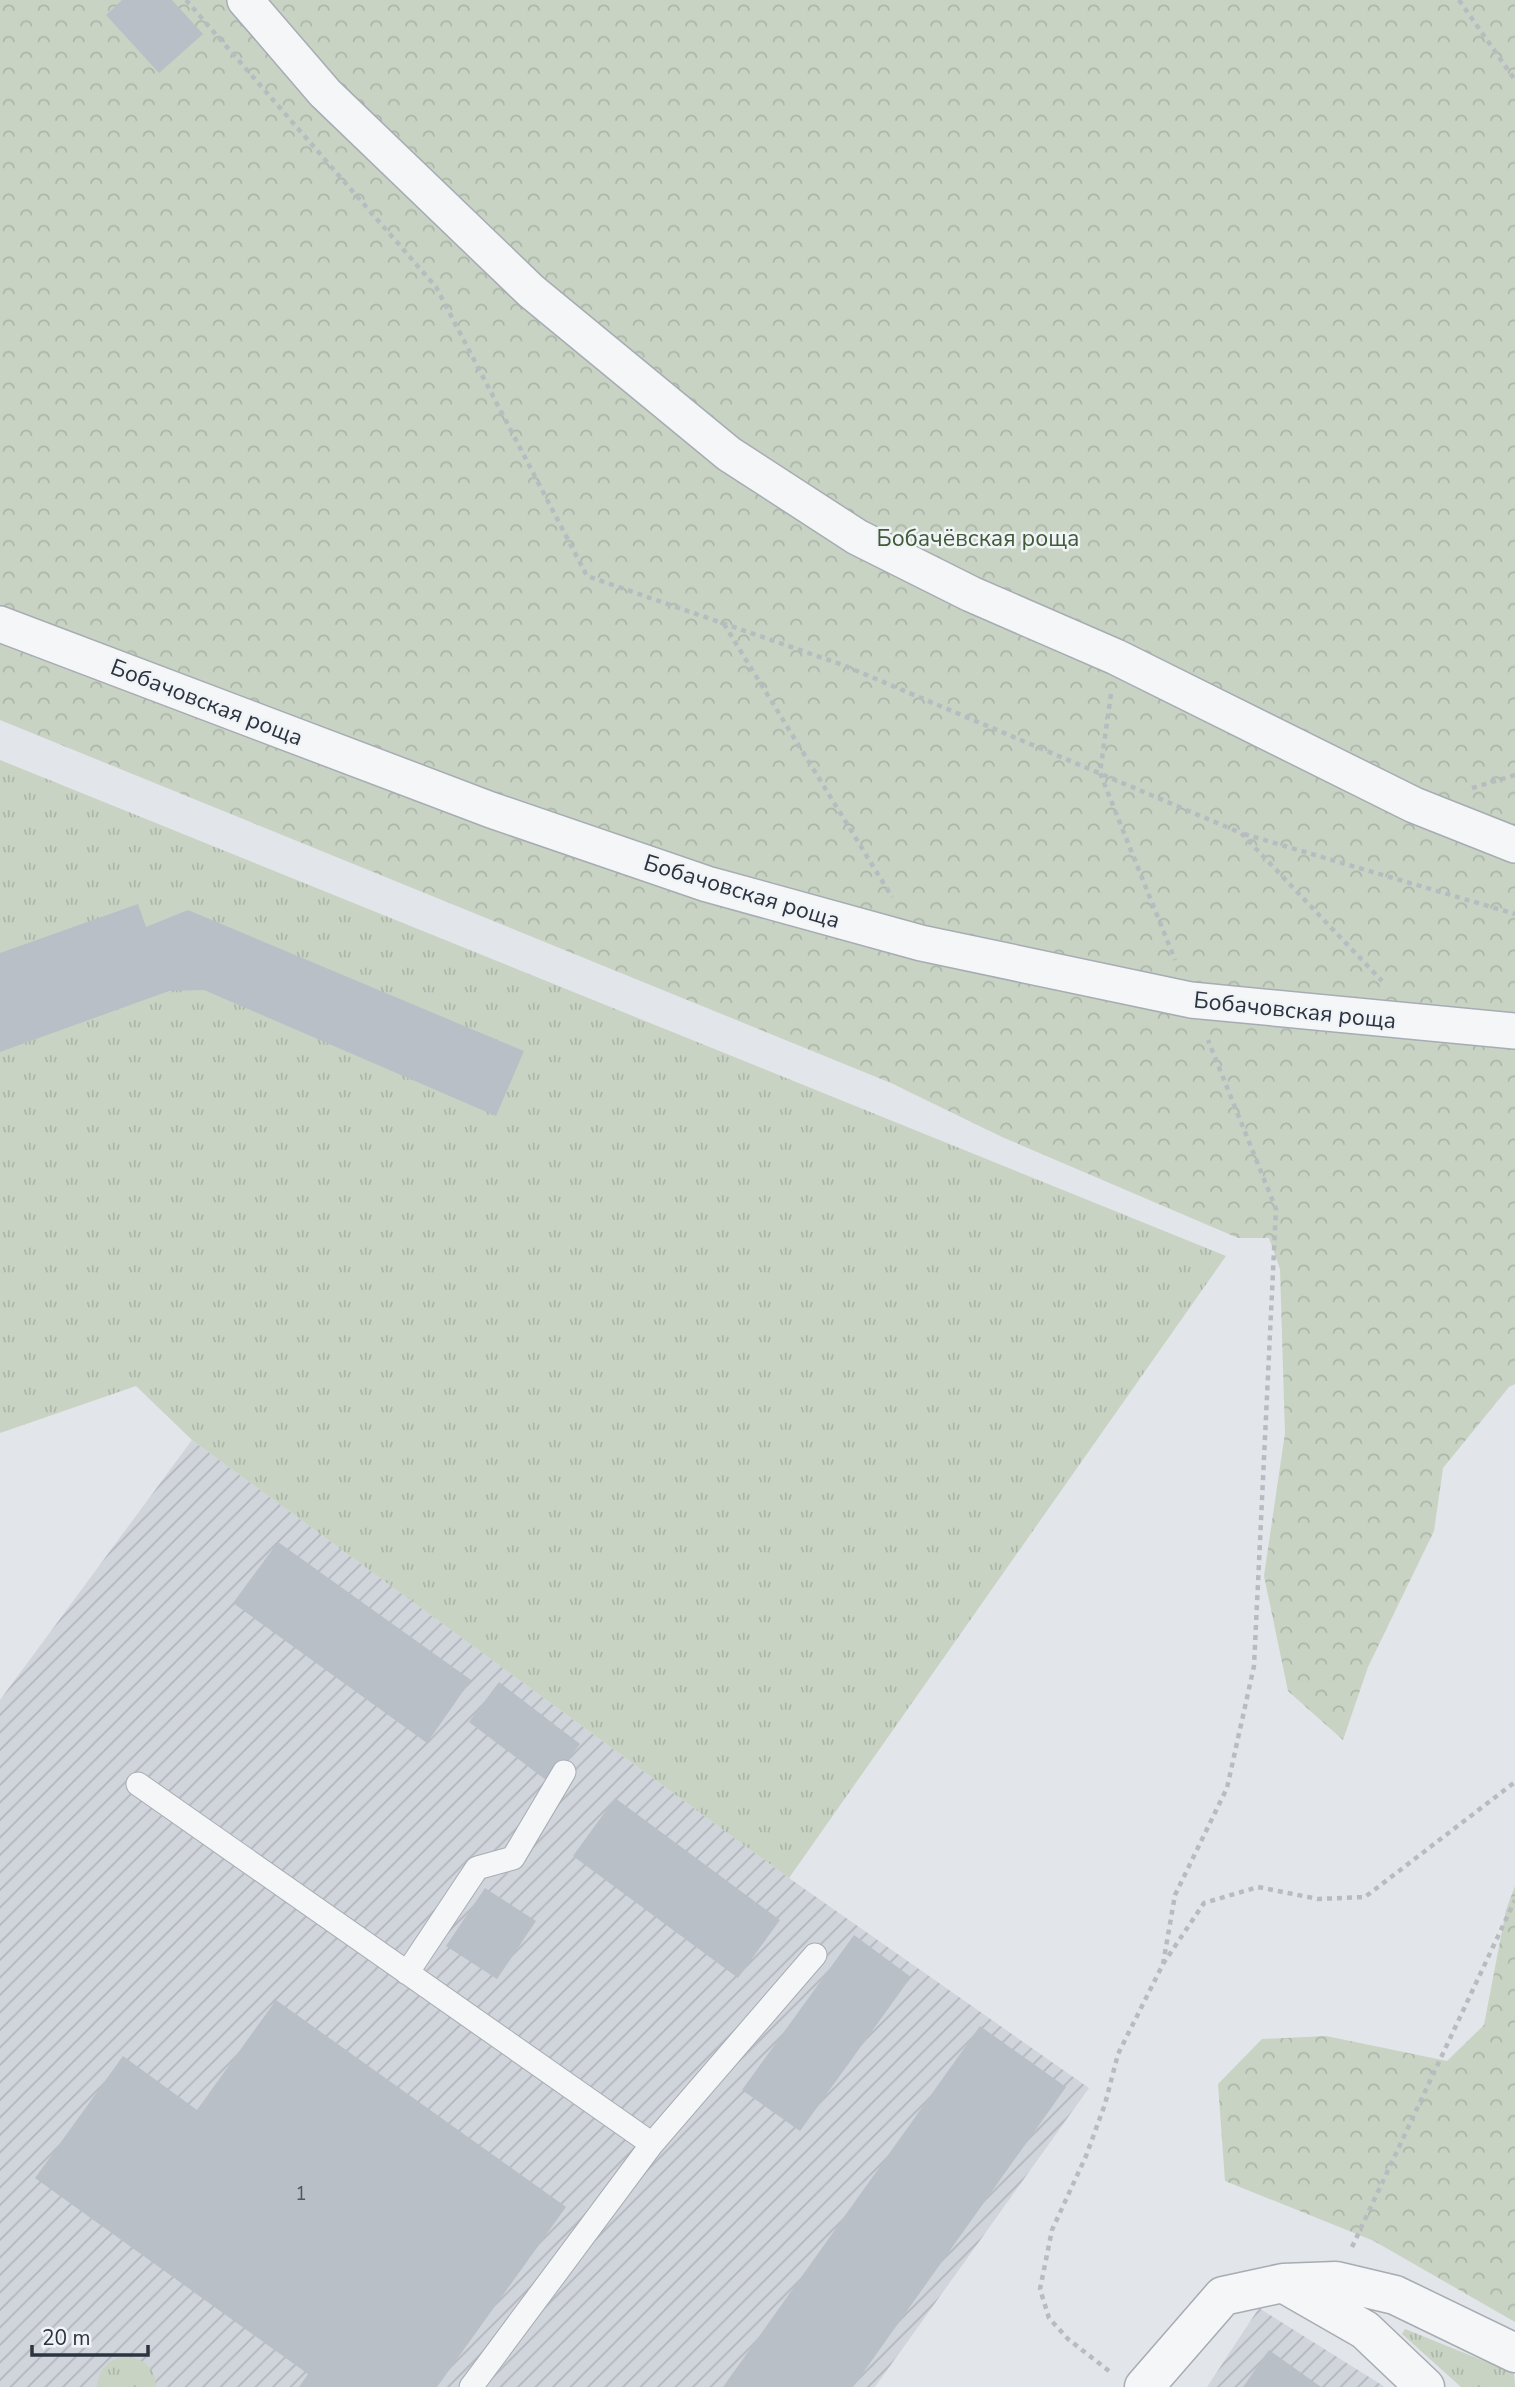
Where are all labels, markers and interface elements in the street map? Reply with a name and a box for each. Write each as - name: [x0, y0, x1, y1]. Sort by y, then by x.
- park label: Бобачёвская роща: [876, 523, 1080, 554]
- street label: Бобачовская роща: [106, 652, 307, 753]
- street label: Бобачовская роща: [640, 847, 844, 936]
- street label: Бобачовская роща: [1192, 984, 1398, 1037]
- house number: 1: [295, 2181, 307, 2207]
- scale bar: [32, 2314, 147, 2358]
- text: 20 m: [42, 2324, 91, 2352]

